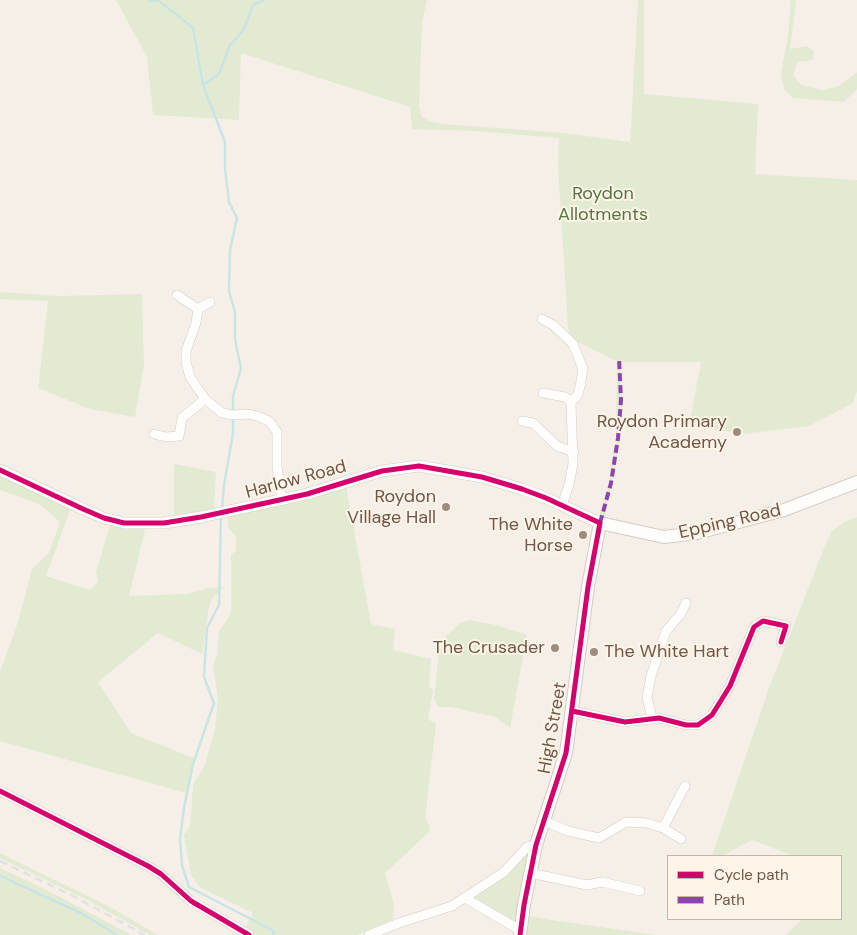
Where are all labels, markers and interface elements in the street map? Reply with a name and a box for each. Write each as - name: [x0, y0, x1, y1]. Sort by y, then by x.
- park label: Roydon Allotments: [558, 183, 648, 225]
- place label: Roydon Primary Academy: [597, 411, 727, 454]
- marker: Roydon Primary Academy: [731, 426, 743, 438]
- street label: Harlow Road: [243, 456, 349, 504]
- place label: Roydon Village Hall: [347, 486, 436, 528]
- street label: Epping Road: [677, 500, 783, 544]
- marker: Roydon Village Hall: [440, 501, 452, 513]
- place label: The White Horse: [488, 514, 573, 556]
- marker: The White Horse: [577, 529, 589, 541]
- place label: The Crusader: [433, 637, 545, 659]
- place label: The White Hart: [604, 641, 729, 663]
- marker: The Crusader: [549, 642, 561, 654]
- marker: The White Hart: [588, 646, 600, 658]
- street label: High Street: [534, 680, 572, 776]
- legend: [667, 855, 842, 920]
- text: Cycle path: [714, 865, 789, 885]
- text: Path: [714, 890, 745, 910]

